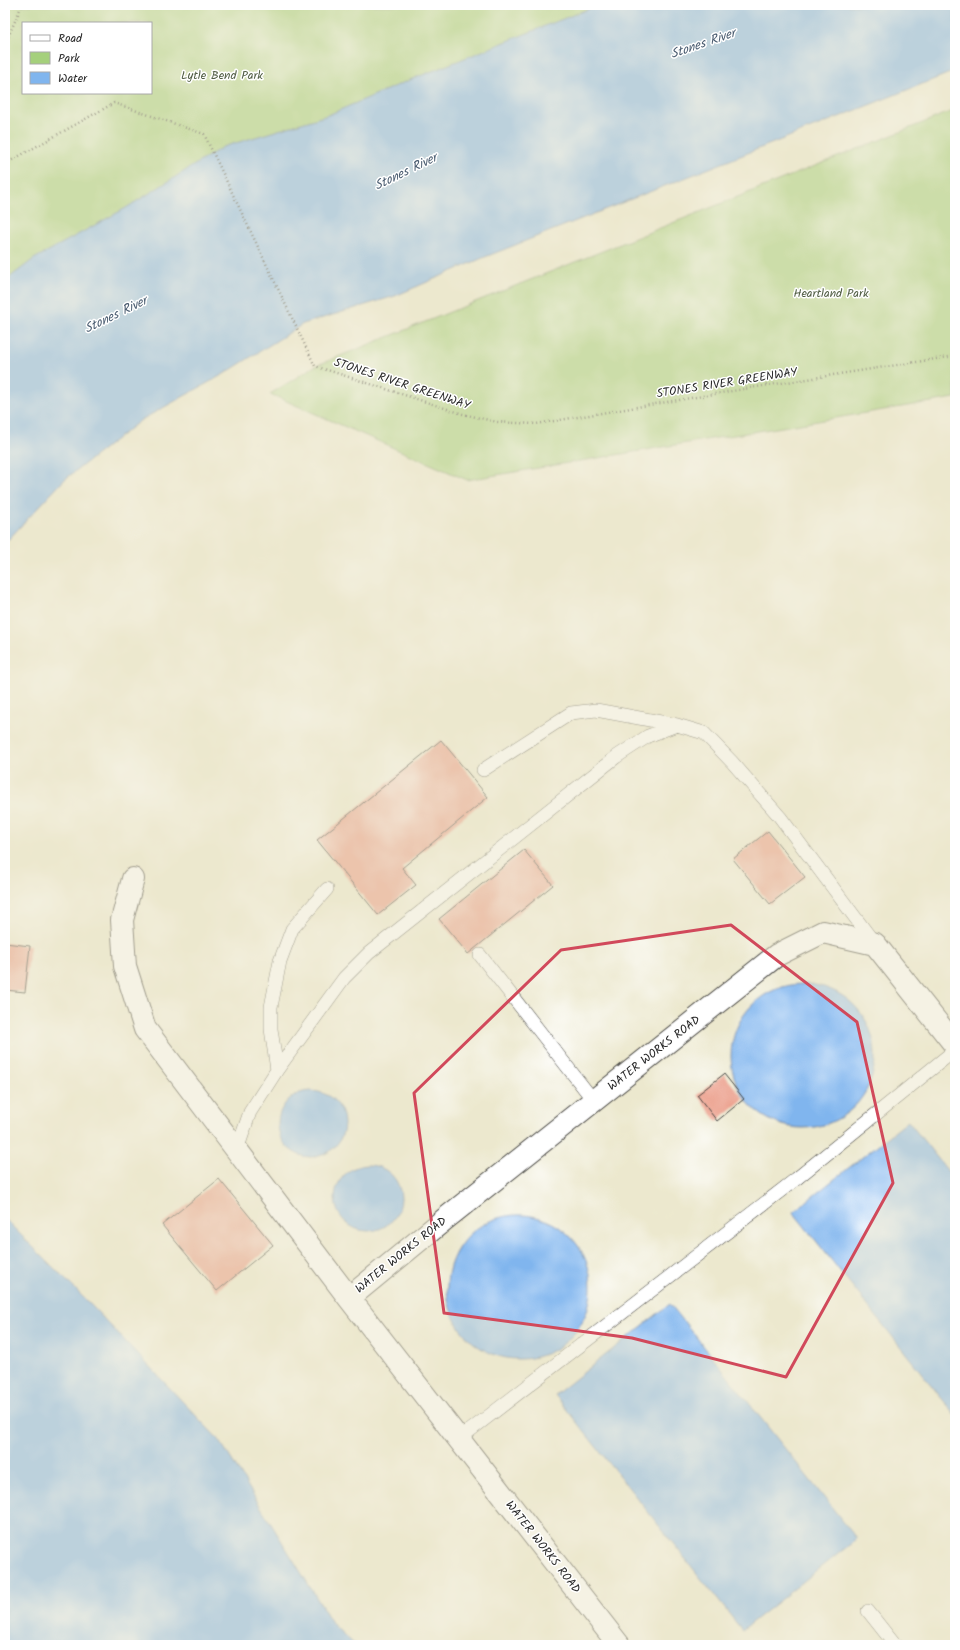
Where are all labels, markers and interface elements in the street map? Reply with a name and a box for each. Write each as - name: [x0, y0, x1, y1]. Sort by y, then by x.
- legend: [22, 22, 152, 94]
- water label: Stones River: [668, 22, 741, 65]
- text: Road: [58, 29, 83, 48]
- text: Park: [58, 49, 80, 68]
- park label: Lytle Bend Park: [181, 66, 263, 85]
- text: Water: [58, 69, 88, 88]
- water label: Stones River: [371, 147, 443, 196]
- park label: Heartland Park: [793, 284, 869, 303]
- water label: Stones River: [81, 290, 153, 339]
- street label: STONES RIVER GREENWAY: [331, 353, 474, 415]
- street label: STONES RIVER GREENWAY: [655, 362, 800, 404]
- street label: WATER WORKS ROAD: [603, 1010, 705, 1095]
- street label: WATER WORKS ROAD: [351, 1212, 451, 1298]
- street label: WATER WORKS ROAD: [501, 1496, 586, 1598]

